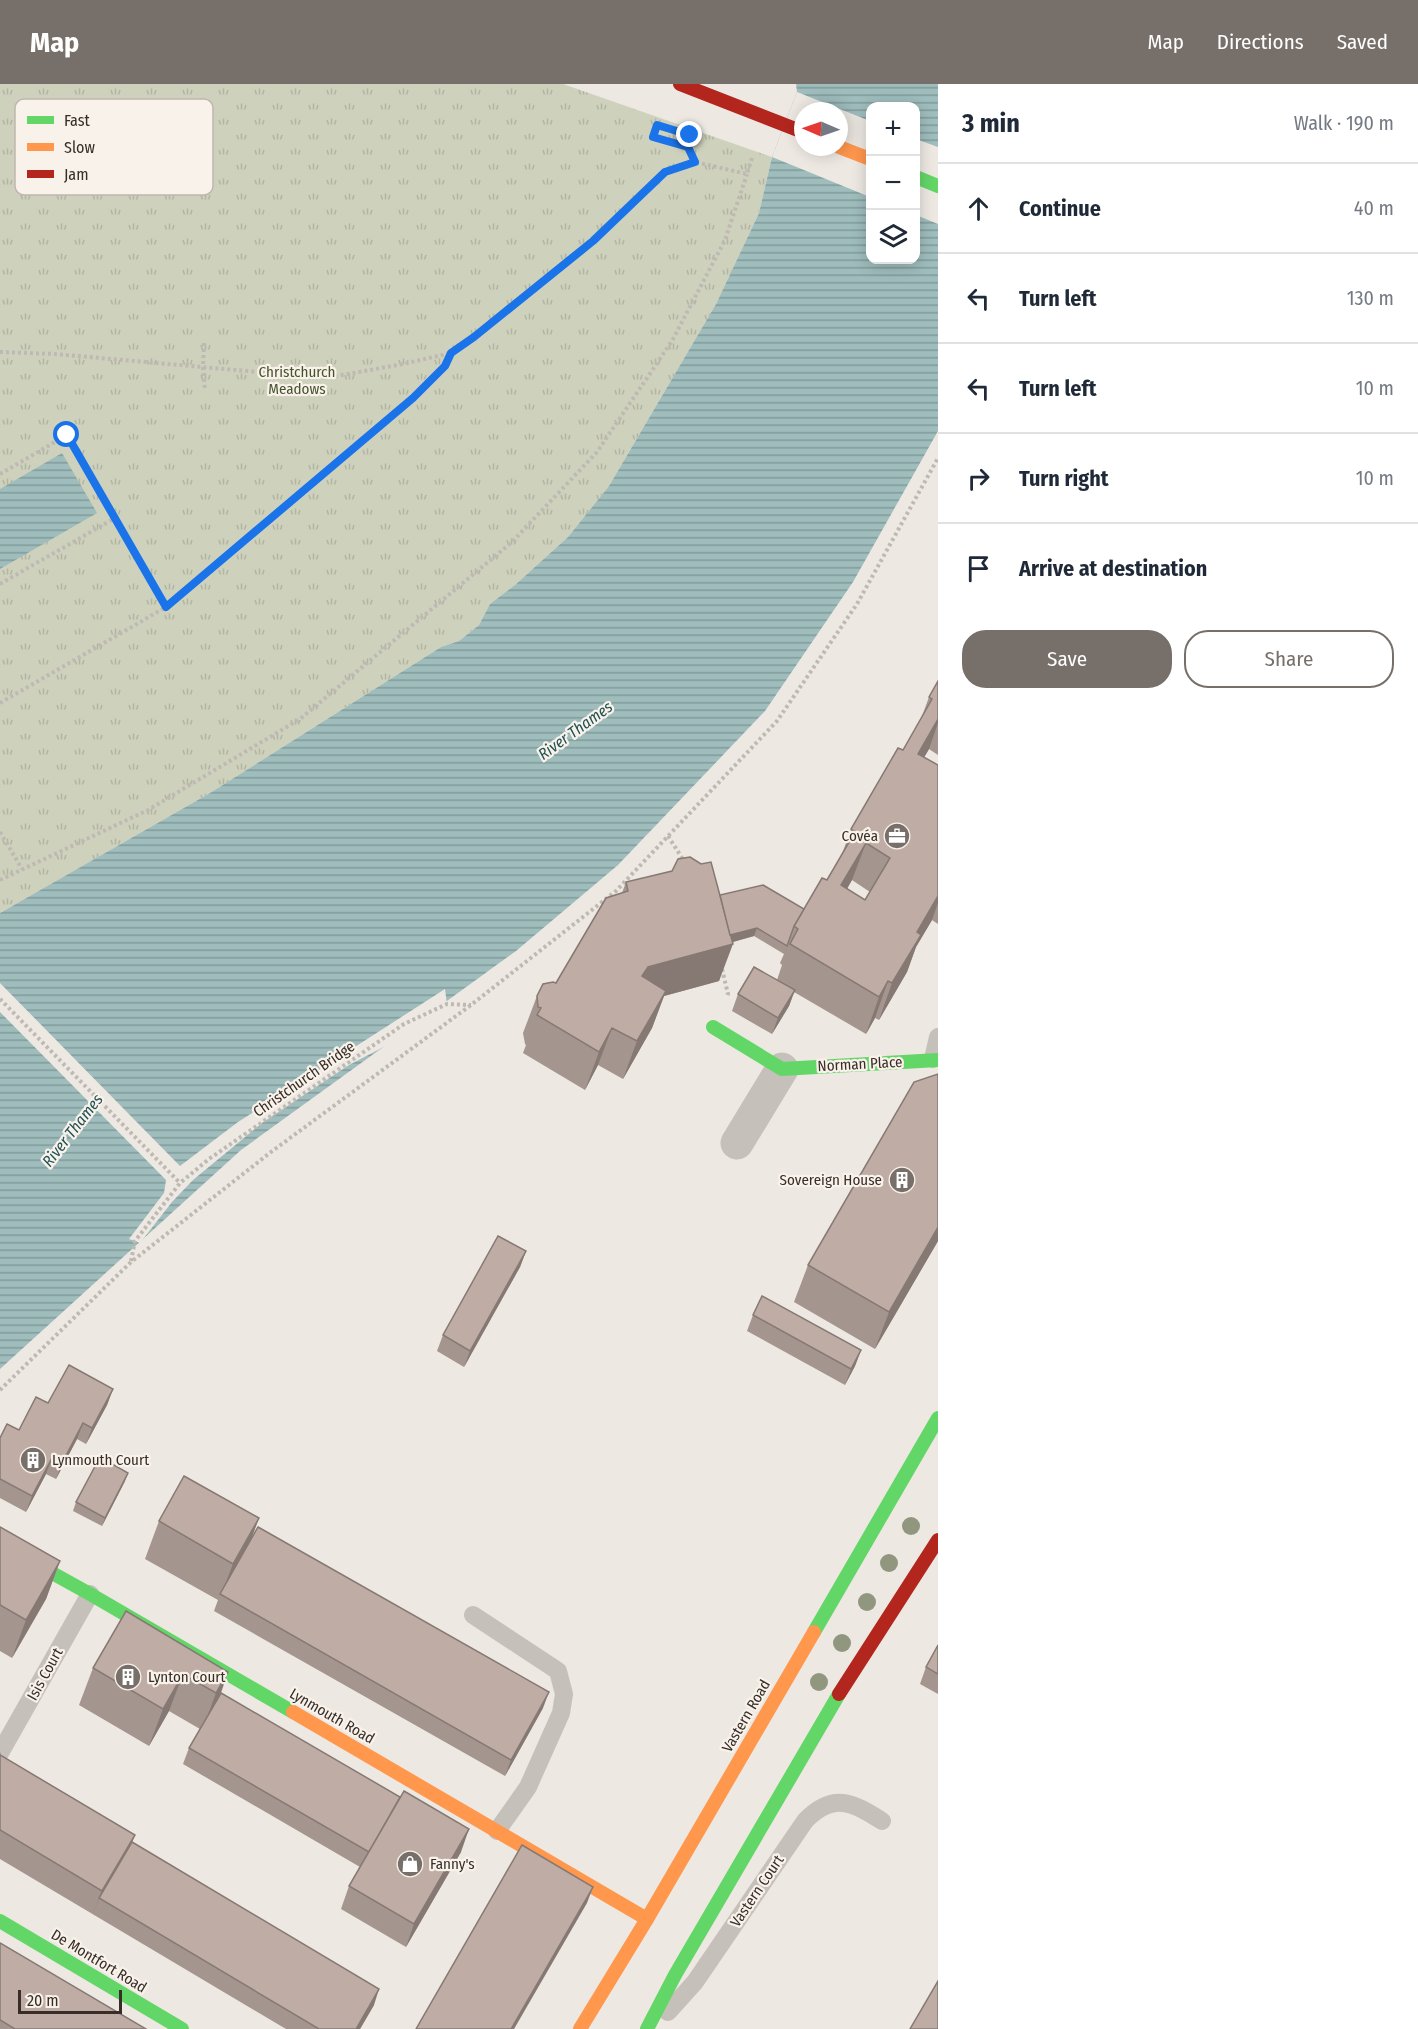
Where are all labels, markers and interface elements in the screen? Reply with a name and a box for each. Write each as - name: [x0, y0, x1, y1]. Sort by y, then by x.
- text: Map: [30, 26, 79, 59]
- text: Map: [1147, 29, 1184, 55]
- text: Directions: [1217, 29, 1304, 55]
- text: Saved: [1337, 29, 1388, 55]
- legend: [15, 99, 213, 195]
- north arrow: [794, 102, 848, 156]
- map controls: [866, 102, 920, 264]
- button: +: [866, 102, 920, 156]
- text: 3 min: [962, 108, 1020, 139]
- text: Fast: [64, 111, 91, 130]
- text: Walk · 190 m: [1294, 111, 1394, 135]
- route end: [676, 121, 702, 147]
- text: Slow: [64, 138, 95, 157]
- button: −: [866, 156, 920, 210]
- text: Jam: [64, 165, 89, 184]
- icon: ahead: [962, 192, 995, 225]
- text: Continue: [1019, 195, 1101, 222]
- text: 40 m: [1354, 196, 1394, 220]
- button: layers: [866, 210, 920, 264]
- icon: left: [962, 282, 995, 315]
- text: Turn left: [1019, 285, 1097, 312]
- text: 130 m: [1347, 286, 1394, 310]
- park label: Christchurch Meadows: [259, 363, 335, 398]
- icon: left: [962, 372, 995, 405]
- text: Turn left: [1019, 375, 1097, 402]
- text: 10 m: [1356, 376, 1394, 400]
- route start: [53, 421, 79, 447]
- icon: right: [962, 462, 995, 495]
- text: Turn right: [1019, 465, 1108, 492]
- text: 10 m: [1356, 466, 1394, 490]
- icon: arrive: [962, 552, 995, 585]
- text: Arrive at destination: [1019, 555, 1207, 582]
- button: Save: [962, 630, 1172, 688]
- button: Share: [1184, 630, 1394, 688]
- water label: River Thames: [534, 697, 616, 764]
- office icon: Covéa: [882, 821, 912, 851]
- place label: Covéa: [842, 827, 878, 845]
- street label: Christchurch Bridge: [250, 1037, 358, 1121]
- street label: Norman Place: [817, 1053, 903, 1075]
- water label: River Thames: [38, 1090, 107, 1171]
- building icon: Sovereign House: [887, 1165, 917, 1195]
- place label: Sovereign House: [780, 1171, 882, 1189]
- building icon: Lynmouth Court: [18, 1445, 48, 1475]
- place label: Lynmouth Court: [52, 1451, 149, 1469]
- street label: Isis Court: [23, 1645, 67, 1703]
- building icon: Lynton Court: [113, 1662, 143, 1692]
- place label: Lynton Court: [148, 1668, 226, 1686]
- street label: Vastern Road: [718, 1677, 774, 1755]
- street label: Lynmouth Road: [286, 1684, 378, 1748]
- shop icon: Fanny's: [395, 1849, 425, 1879]
- street label: Vastern Court: [726, 1852, 788, 1930]
- place label: Fanny's: [430, 1855, 475, 1873]
- street label: De Montfort Road: [48, 1925, 150, 1997]
- scale bar: [18, 1987, 122, 2014]
- text: 20 m: [27, 1991, 58, 2010]

